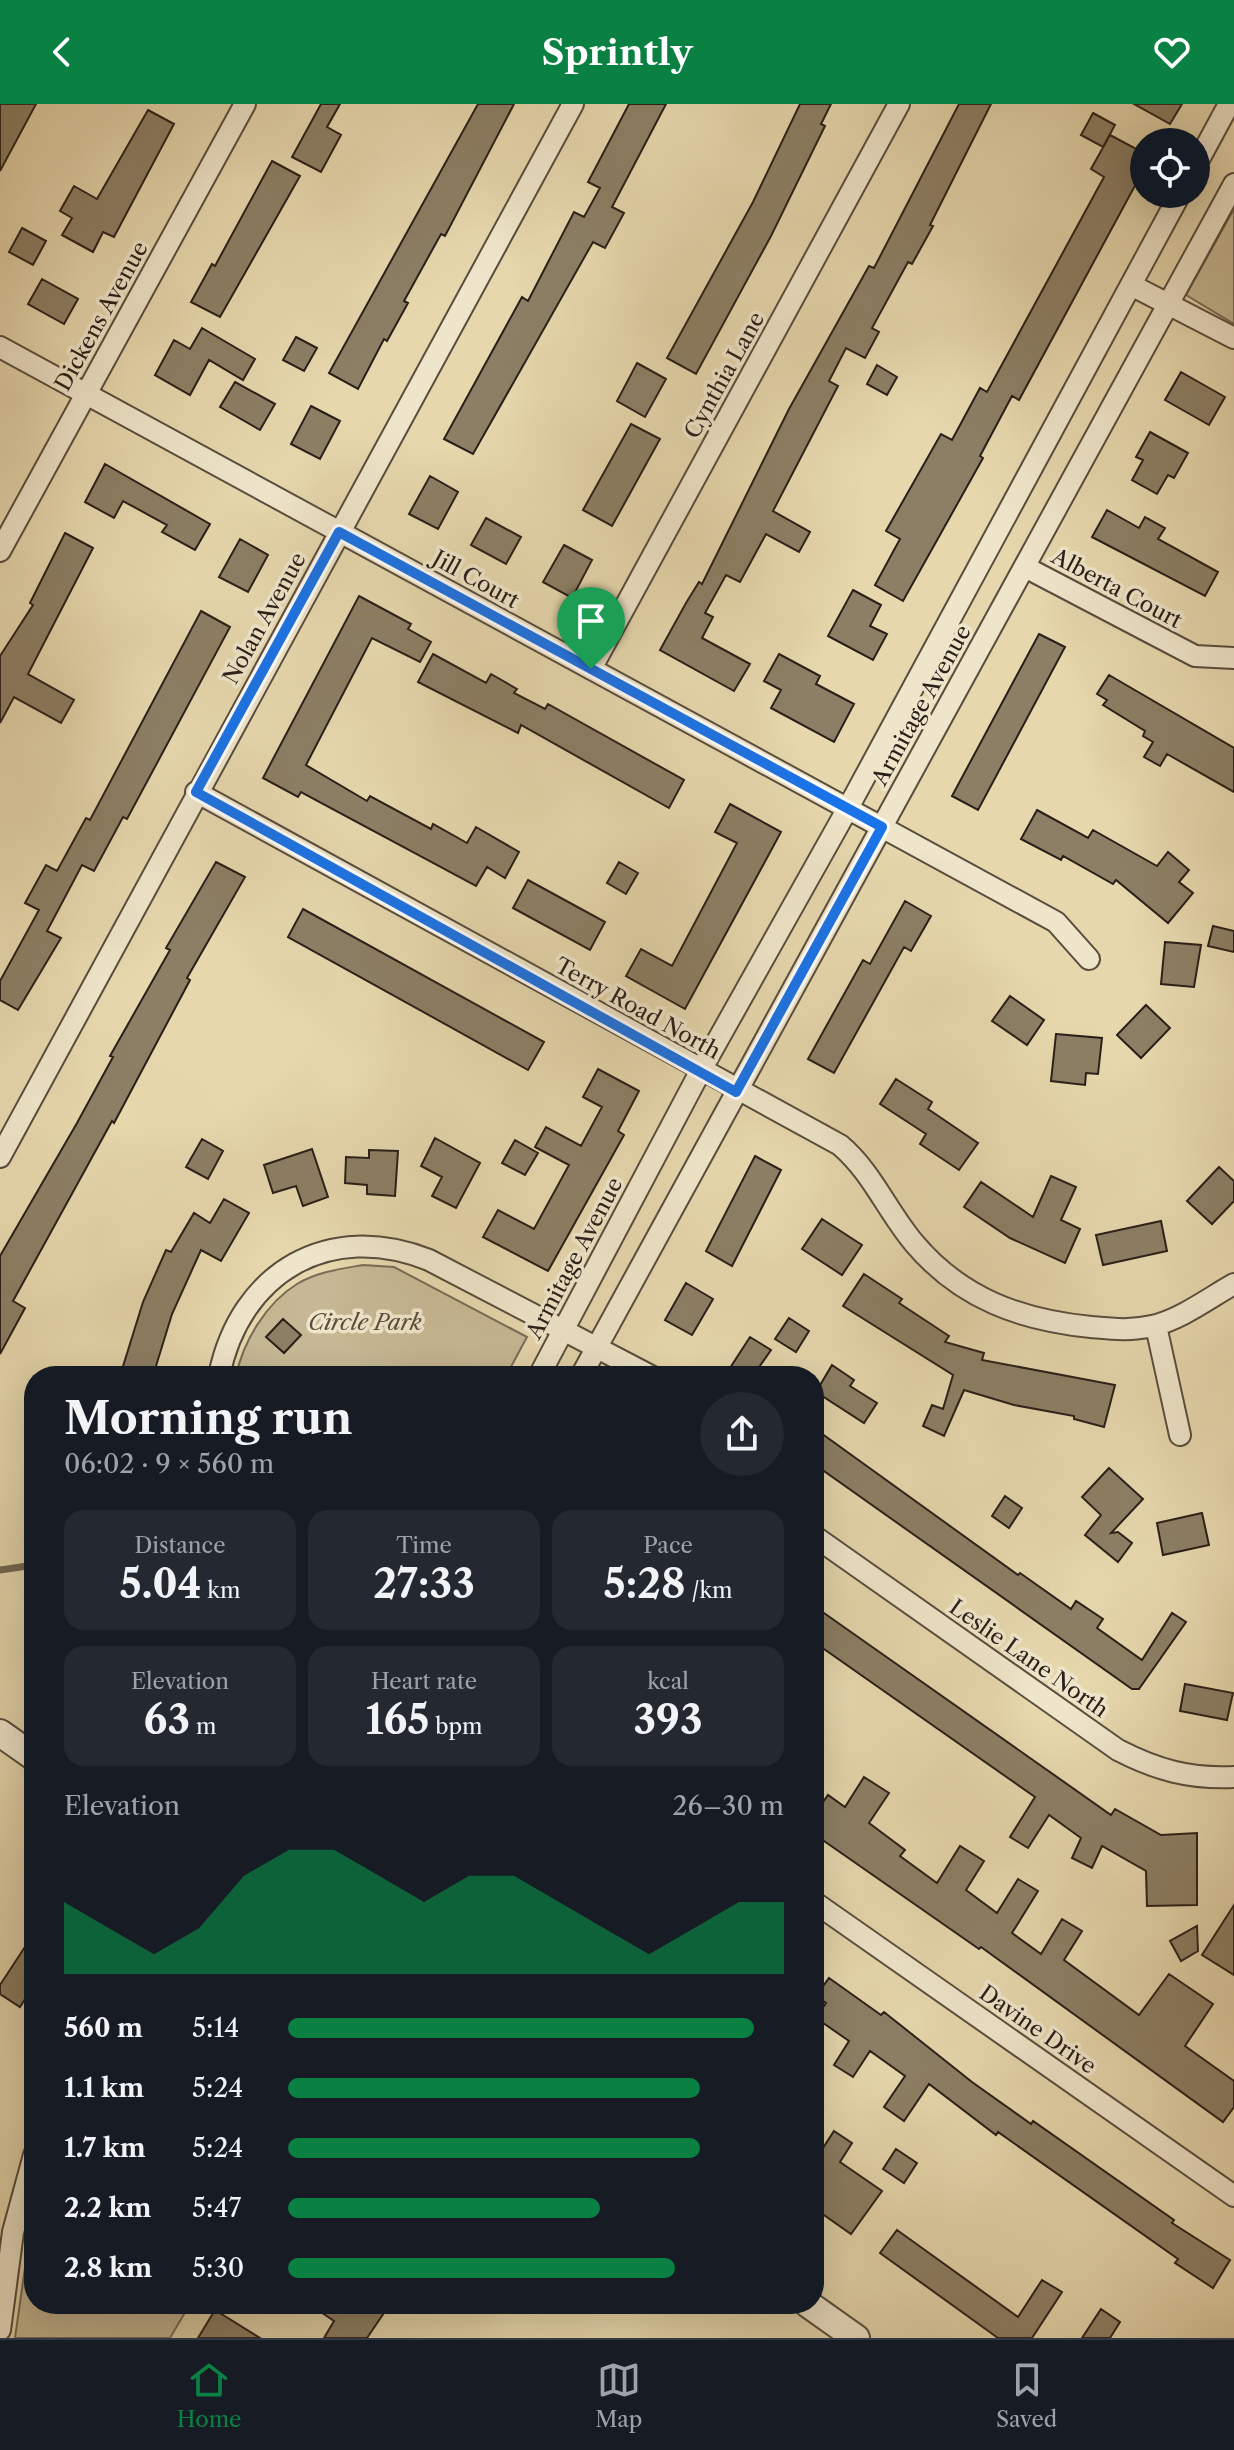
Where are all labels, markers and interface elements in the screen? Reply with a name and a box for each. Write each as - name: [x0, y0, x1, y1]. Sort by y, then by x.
- icon: back: [40, 30, 84, 74]
- text: Sprintly: [541, 30, 693, 74]
- icon: heart: [1150, 30, 1194, 74]
- map controls: [1130, 128, 1210, 208]
- button: locate: [1130, 128, 1210, 208]
- street label: Dickens Avenue: [49, 237, 154, 396]
- street label: Cynthia Lane: [679, 307, 770, 443]
- street label: Alberta Court: [1046, 542, 1187, 634]
- street label: Jill Court: [425, 543, 524, 614]
- street label: Nolan Avenue: [217, 548, 312, 689]
- pin: [557, 587, 625, 669]
- icon: arrive: [569, 599, 613, 643]
- street label: Armitage Avenue: [866, 620, 977, 791]
- street label: Terry Road North: [550, 952, 725, 1065]
- street label: Armitage Avenue: [520, 1173, 628, 1345]
- park label: Circle Park: [308, 1309, 422, 1336]
- text: Morning run: [64, 1391, 353, 1445]
- button: share: [700, 1392, 784, 1476]
- text: 06:02 · 9 × 560 m: [64, 1448, 274, 1480]
- text: Distance: [134, 1532, 226, 1559]
- text: Time: [396, 1532, 452, 1559]
- text: Pace: [643, 1532, 693, 1559]
- text: 5.04: [120, 1559, 201, 1608]
- text: 27:33: [373, 1559, 475, 1608]
- text: 5:28: [603, 1559, 686, 1608]
- text: km: [201, 1577, 240, 1604]
- text: /km: [686, 1577, 733, 1604]
- street label: Leslie Lane North: [944, 1594, 1113, 1723]
- text: Elevation: [131, 1668, 229, 1695]
- text: Heart rate: [371, 1668, 477, 1695]
- text: kcal: [647, 1668, 689, 1695]
- text: 63: [144, 1695, 190, 1744]
- text: 165: [365, 1695, 429, 1744]
- text: 393: [633, 1695, 703, 1744]
- text: m: [190, 1713, 216, 1740]
- text: bpm: [429, 1713, 483, 1740]
- text: Elevation: [64, 1790, 180, 1822]
- text: 26–30 m: [673, 1790, 784, 1822]
- street label: Davine Drive: [974, 1979, 1101, 2080]
- text: 560 m: [64, 2012, 143, 2044]
- text: 5:14: [192, 2012, 239, 2044]
- text: 1.1 km: [64, 2072, 144, 2104]
- text: 5:24: [192, 2072, 243, 2104]
- text: 1.7 km: [64, 2132, 146, 2164]
- text: 5:24: [192, 2132, 243, 2164]
- text: 2.2 km: [64, 2192, 151, 2224]
- text: 5:47: [192, 2192, 241, 2224]
- text: 2.8 km: [64, 2252, 152, 2284]
- text: 5:30: [192, 2252, 244, 2284]
- tab: Home: [177, 2358, 241, 2433]
- tab: Map: [595, 2358, 642, 2433]
- tab: Saved: [996, 2358, 1057, 2433]

